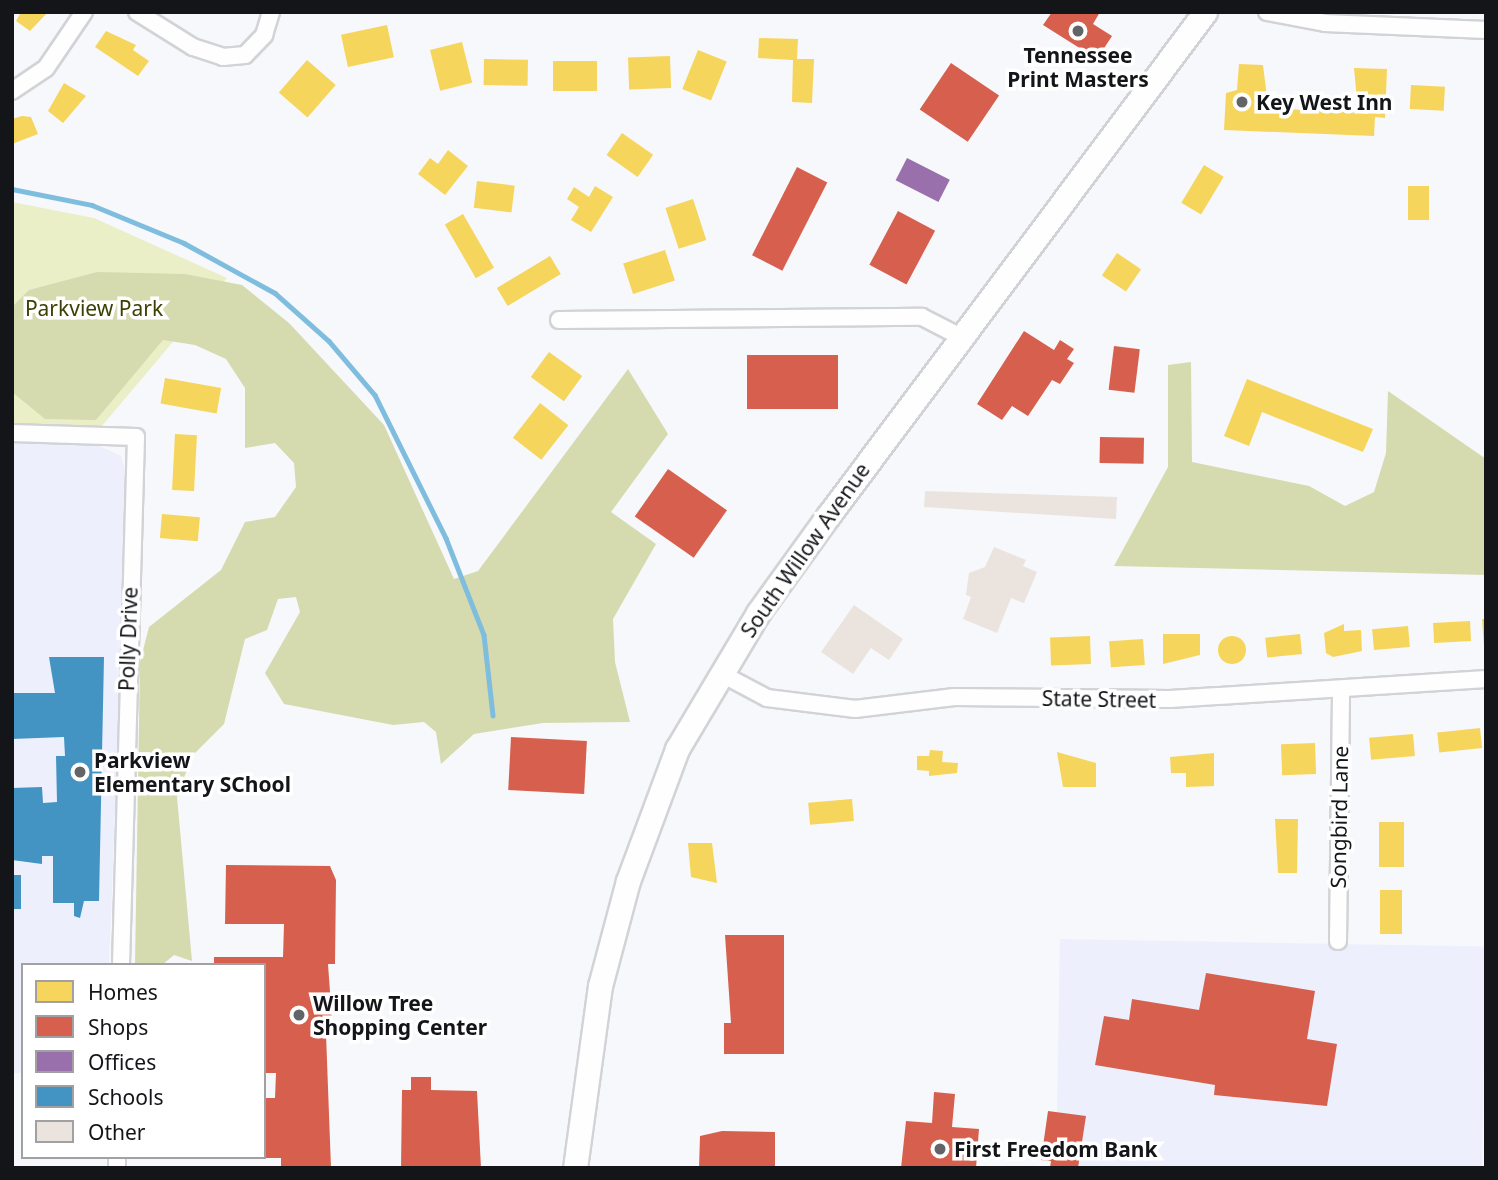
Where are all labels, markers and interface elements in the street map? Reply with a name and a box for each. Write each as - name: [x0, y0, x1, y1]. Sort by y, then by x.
- marker: Tennessee Print Masters: [1070, 23, 1086, 39]
- place label: Tennessee Print Masters: [1007, 42, 1149, 92]
- place label: Key West Inn: [1256, 89, 1393, 115]
- marker: Key West Inn: [1234, 94, 1250, 110]
- park label: Parkview Park: [25, 295, 163, 321]
- street label: South Willow Avenue: [735, 458, 875, 642]
- street label: Polly Drive: [114, 586, 142, 692]
- street label: State Street: [1042, 685, 1156, 713]
- street label: Songbird Lane: [1325, 745, 1353, 889]
- place label: Parkview Elementary SChool: [94, 747, 291, 797]
- marker: Parkview Elementary SChool: [72, 764, 88, 780]
- legend: [21, 963, 266, 1159]
- text: Homes: [88, 978, 158, 1006]
- place label: Willow Tree Shopping Center: [313, 990, 487, 1040]
- marker: Willow Tree Shopping Center: [291, 1007, 307, 1023]
- text: Shops: [88, 1013, 148, 1041]
- text: Offices: [88, 1048, 156, 1076]
- text: Schools: [88, 1083, 163, 1111]
- text: Other: [88, 1118, 145, 1146]
- place label: First Freedom Bank: [954, 1136, 1157, 1162]
- marker: First Freedom Bank: [932, 1141, 948, 1157]

